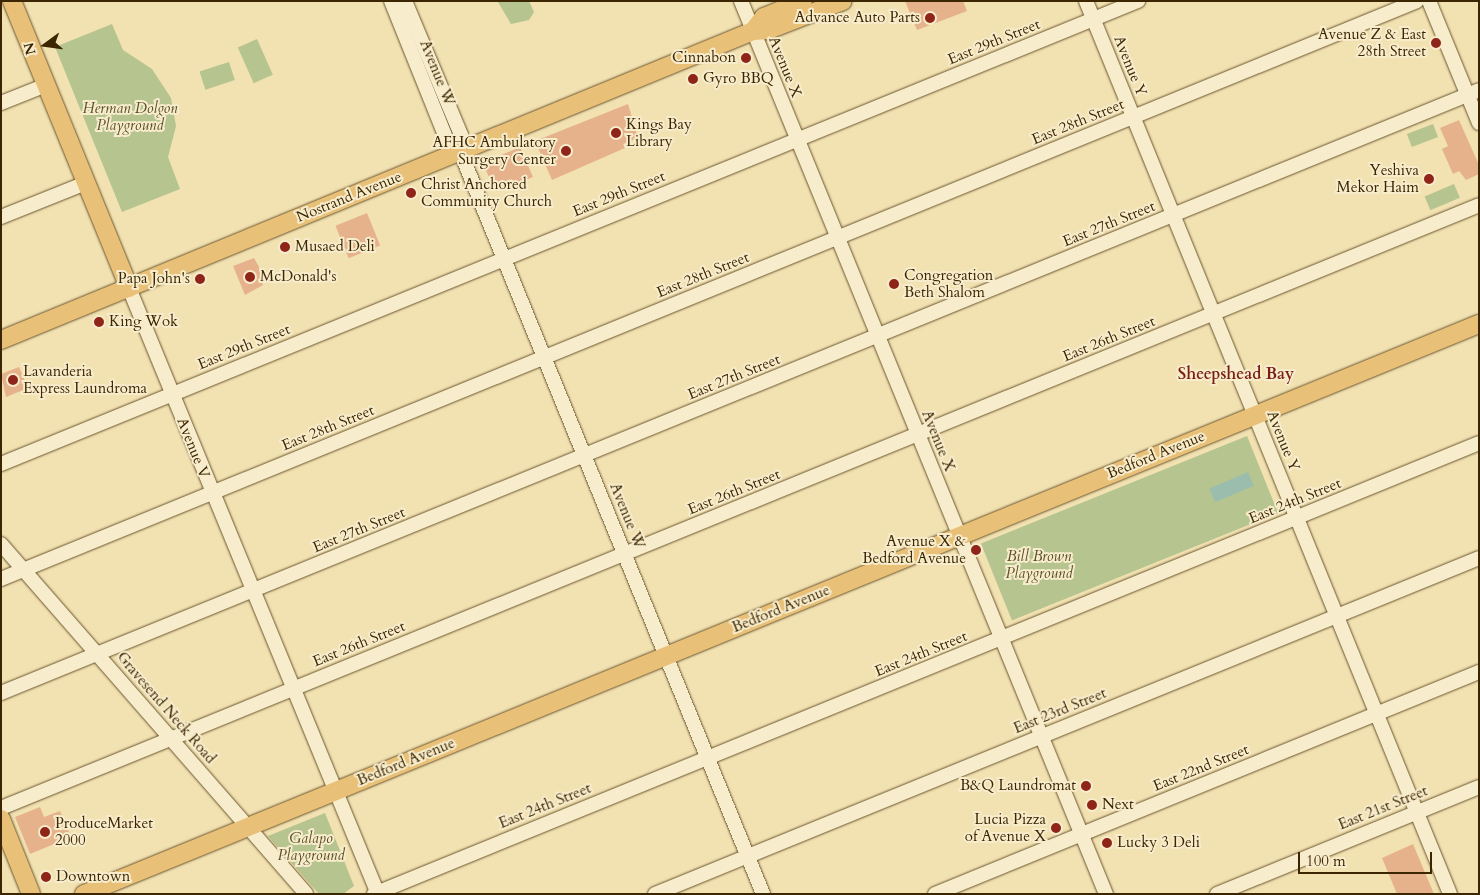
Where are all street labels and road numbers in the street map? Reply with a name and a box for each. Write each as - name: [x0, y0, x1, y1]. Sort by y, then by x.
- street label: East 29th Street: [945, 15, 1043, 69]
- street label: Avenue Y: [1110, 33, 1150, 99]
- street label: Avenue X: [765, 34, 805, 100]
- street label: Avenue W: [416, 38, 458, 108]
- street label: East 28th Street: [1029, 95, 1127, 149]
- street label: East 29th Street: [570, 167, 668, 221]
- street label: Nostrand Avenue: [294, 168, 404, 226]
- street label: East 27th Street: [1060, 197, 1158, 251]
- street label: East 28th Street: [654, 248, 752, 302]
- street label: East 26th Street: [1060, 312, 1158, 366]
- street label: East 29th Street: [195, 320, 293, 374]
- street label: East 27th Street: [685, 350, 783, 404]
- street label: East 28th Street: [279, 401, 377, 455]
- street label: Avenue X: [918, 408, 958, 474]
- street label: Avenue Y: [1263, 408, 1303, 474]
- street label: Avenue V: [173, 415, 213, 481]
- street label: Bedford Avenue: [1105, 427, 1207, 483]
- street label: East 26th Street: [685, 465, 783, 519]
- street label: East 24th Street: [1246, 474, 1344, 528]
- street label: Avenue W: [606, 481, 648, 551]
- street label: East 27th Street: [310, 503, 408, 557]
- street label: Bedford Avenue: [730, 581, 832, 637]
- street label: East 26th Street: [310, 617, 408, 671]
- street label: East 24th Street: [872, 627, 970, 681]
- street label: Gravesend Neck Road: [113, 648, 219, 768]
- street label: East 23rd Street: [1011, 684, 1109, 738]
- street label: Bedford Avenue: [355, 734, 457, 790]
- street label: East 22nd Street: [1151, 741, 1251, 795]
- street label: East 24th Street: [496, 779, 594, 833]
- street label: East 21st Street: [1336, 782, 1430, 834]

